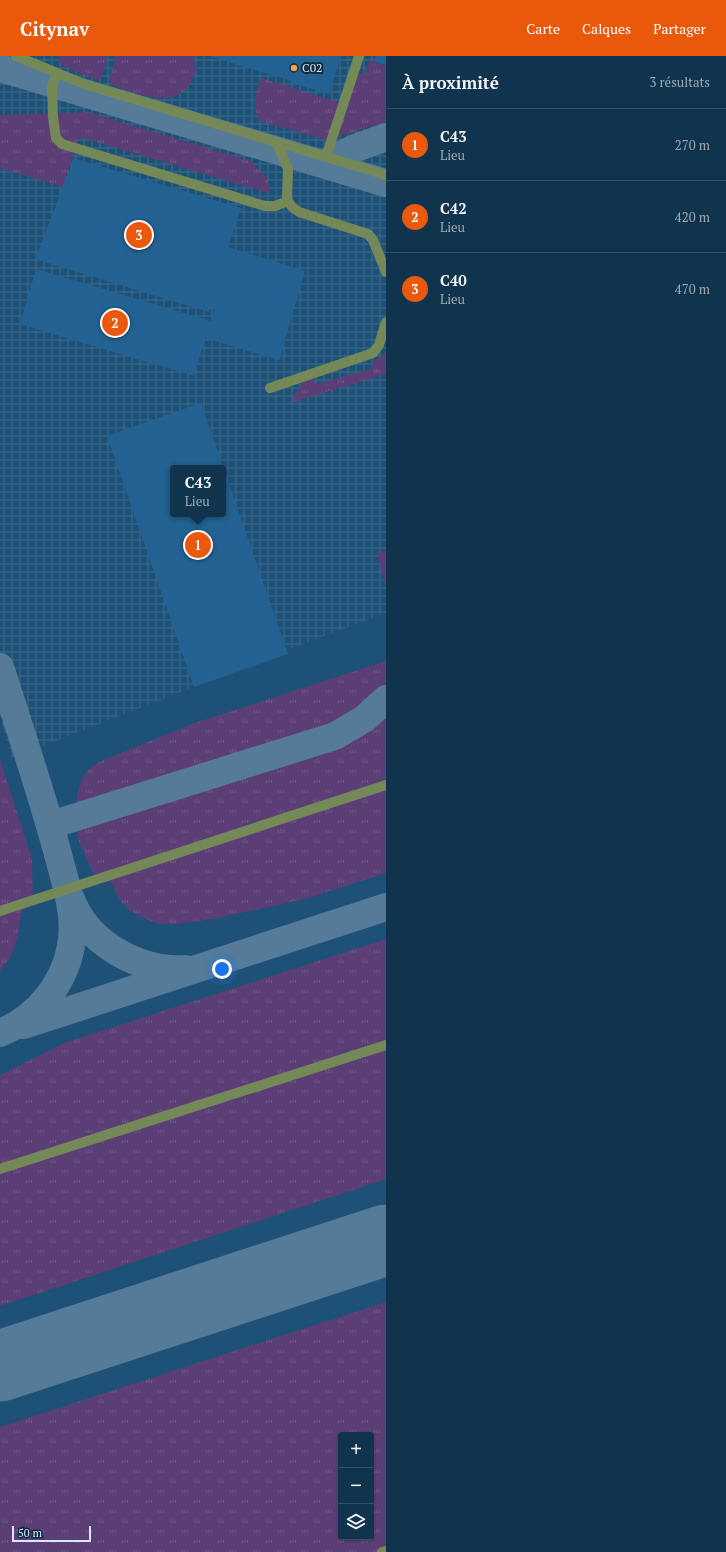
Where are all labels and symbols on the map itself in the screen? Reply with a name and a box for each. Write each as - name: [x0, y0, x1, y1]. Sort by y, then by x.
- place label: C02: [302, 60, 323, 75]
- marker: C02: [289, 63, 299, 73]
- pin: 3: [126, 220, 152, 250]
- pin: 2: [102, 308, 128, 338]
- pin: 1: [185, 530, 211, 560]
- your location: [212, 959, 232, 979]
- scale bar: [12, 1524, 91, 1543]

